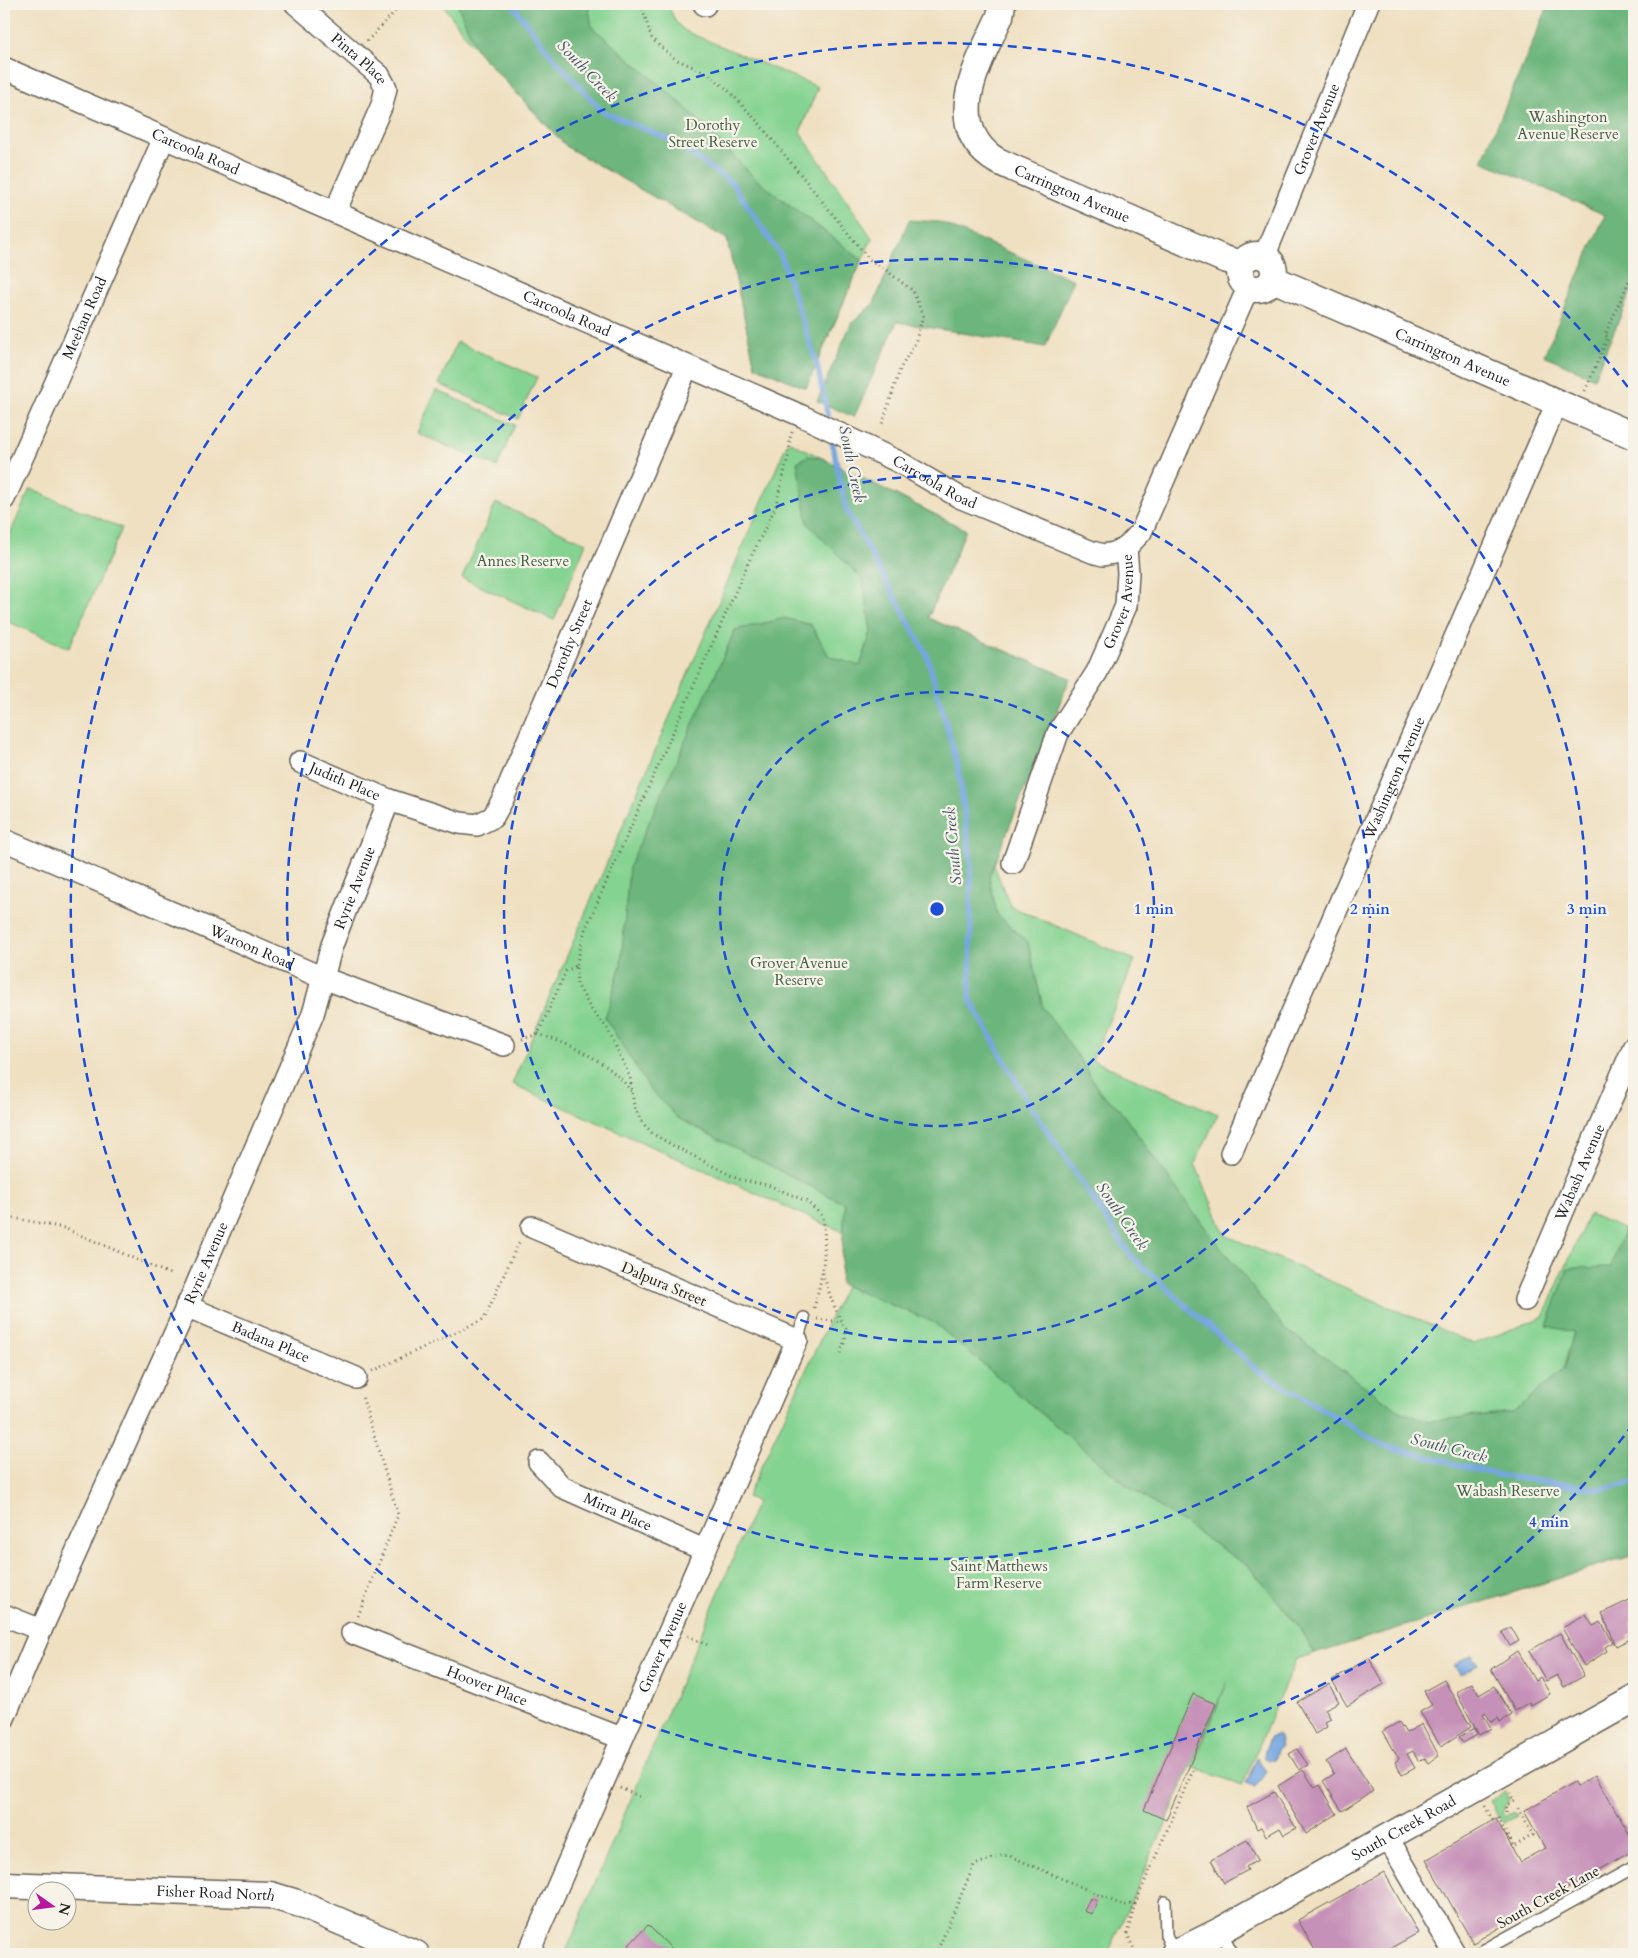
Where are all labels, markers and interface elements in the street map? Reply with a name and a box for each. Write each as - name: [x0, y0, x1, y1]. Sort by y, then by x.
- street label: Pinta Place: [327, 28, 392, 88]
- water label: South Creek: [552, 35, 622, 107]
- street label: Grover Avenue: [1289, 80, 1344, 179]
- park label: Washington Avenue Reserve: [1517, 107, 1619, 144]
- park label: Dorothy Street Reserve: [668, 115, 758, 152]
- street label: Carcoola Road: [149, 124, 243, 179]
- street label: Carrington Avenue: [1011, 160, 1133, 227]
- street label: Meehan Road: [57, 274, 111, 362]
- street label: Carcoola Road: [520, 286, 614, 341]
- street label: Carrington Avenue: [1392, 323, 1514, 391]
- water label: South Creek: [833, 423, 871, 505]
- street label: Carcoola Road: [889, 450, 980, 513]
- park label: Annes Reserve: [477, 551, 569, 571]
- street label: Grover Avenue: [1098, 553, 1138, 652]
- street label: Dorothy Street: [541, 596, 597, 691]
- street label: Washington Avenue: [1358, 713, 1430, 843]
- street label: Judith Place: [305, 756, 384, 805]
- water label: South Creek: [939, 806, 967, 886]
- street label: Ryrie Avenue: [329, 843, 380, 932]
- text: 1 min: [1134, 899, 1174, 919]
- text: 2 min: [1350, 899, 1390, 919]
- text: 3 min: [1567, 899, 1607, 919]
- centre of rings: [928, 900, 946, 918]
- street label: Waroon Road: [205, 920, 297, 974]
- park label: Grover Avenue Reserve: [750, 953, 848, 990]
- street label: Wabash Avenue: [1550, 1121, 1609, 1225]
- water label: South Creek: [1091, 1178, 1154, 1254]
- street label: Ryrie Avenue: [179, 1218, 233, 1307]
- street label: Dalpura Street: [618, 1257, 710, 1311]
- street label: Badana Place: [229, 1316, 313, 1367]
- water label: South Creek: [1408, 1428, 1490, 1468]
- park label: Wabash Reserve: [1455, 1481, 1560, 1501]
- street label: Mirra Place: [581, 1488, 655, 1536]
- text: 4 min: [1529, 1512, 1569, 1532]
- park label: Saint Matthews Farm Reserve: [950, 1556, 1048, 1593]
- street label: Grover Avenue: [634, 1598, 691, 1696]
- street label: Hoover Place: [444, 1661, 531, 1711]
- street label: South Creek Road: [1348, 1791, 1459, 1865]
- street label: South Creek Lane: [1493, 1860, 1603, 1933]
- north arrow: [28, 1880, 78, 1930]
- street label: Fisher Road North: [156, 1881, 279, 1906]
- text: N: [53, 1901, 75, 1917]

